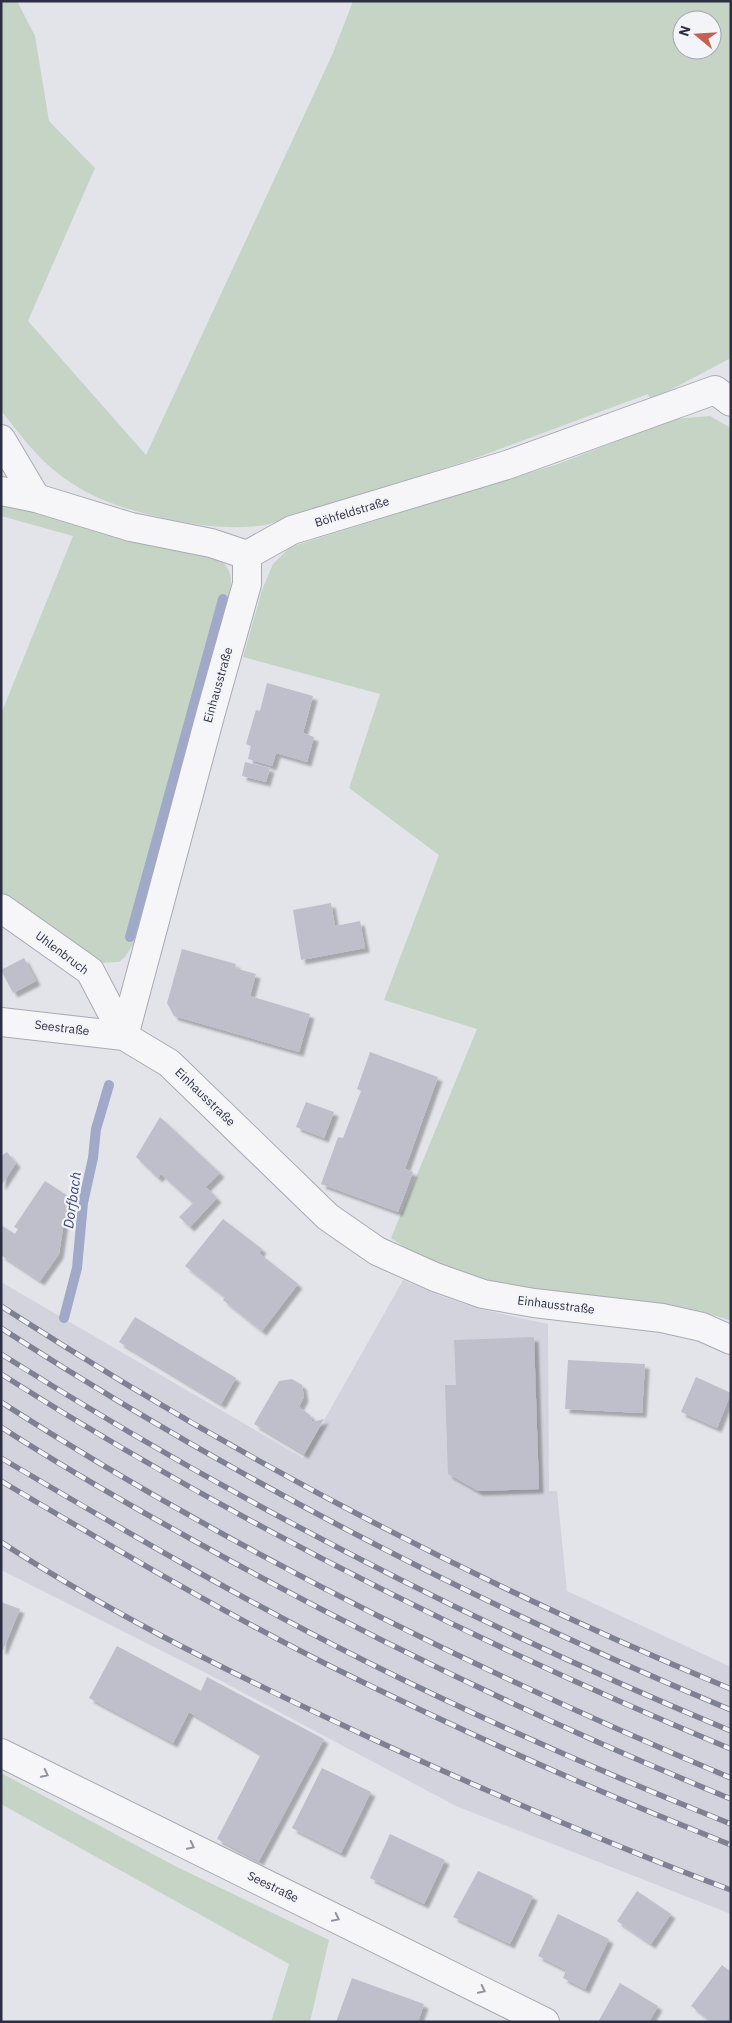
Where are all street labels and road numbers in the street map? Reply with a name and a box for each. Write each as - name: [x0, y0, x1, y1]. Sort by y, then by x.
- street label: Böhfeldstraße: [313, 493, 391, 530]
- street label: Einhausstraße: [200, 645, 236, 724]
- street label: Uhlenbruch: [33, 928, 92, 977]
- street label: Seestraße: [34, 1017, 91, 1038]
- street label: Einhausstraße: [172, 1064, 239, 1129]
- street label: Einhausstraße: [517, 1292, 596, 1317]
- street label: Seestraße: [245, 1868, 302, 1906]

